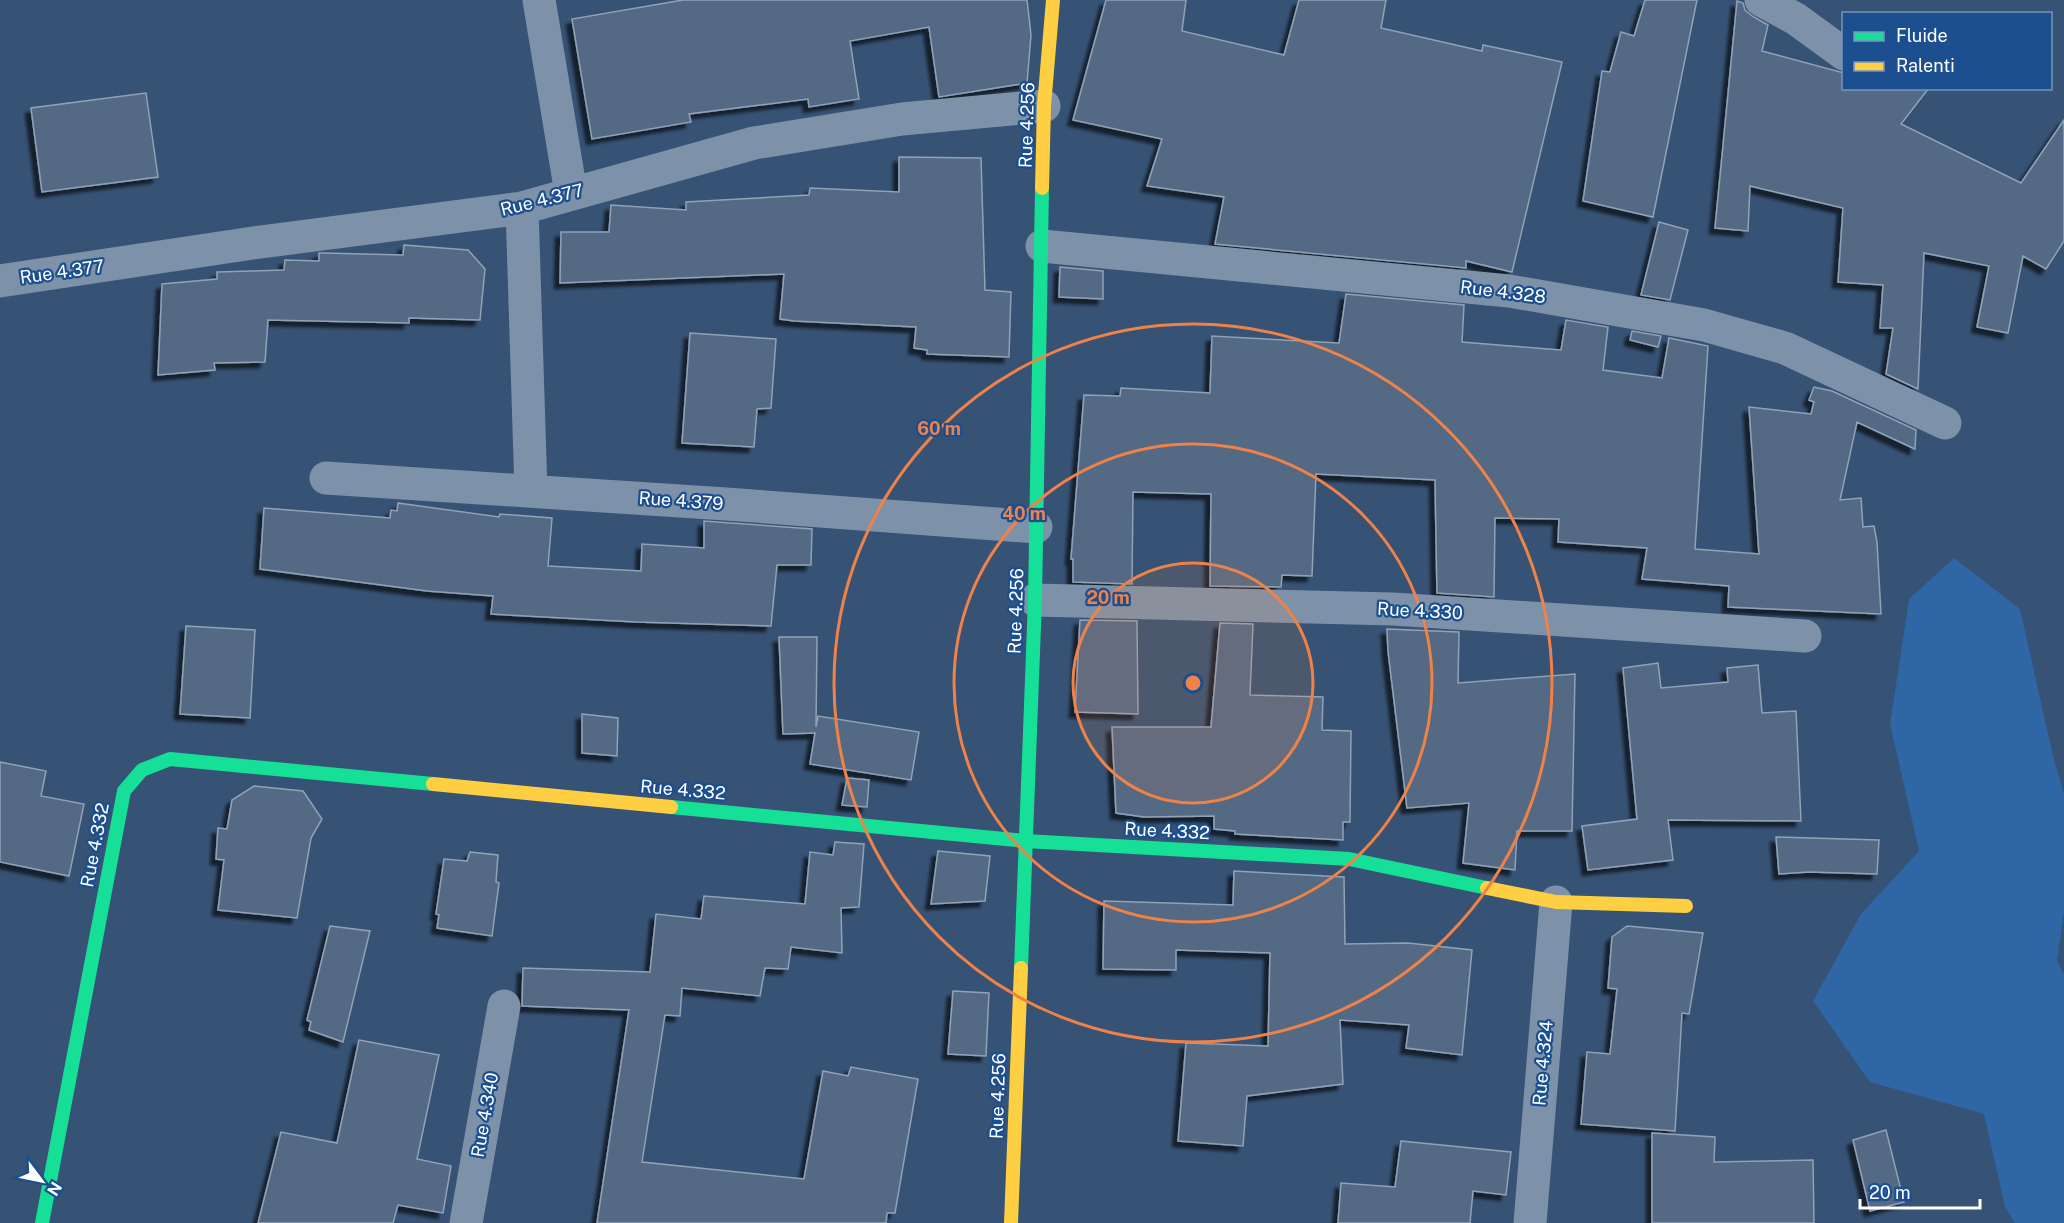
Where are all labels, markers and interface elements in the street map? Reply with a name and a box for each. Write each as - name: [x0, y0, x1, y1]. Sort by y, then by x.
- legend: [1842, 12, 2052, 90]
- text: Fluide: [1896, 25, 1948, 46]
- text: Ralenti: [1896, 55, 1955, 76]
- street label: Rue 4.256: [1015, 82, 1038, 168]
- street label: Rue 4.377: [498, 179, 586, 220]
- street label: Rue 4.377: [18, 255, 106, 288]
- street label: Rue 4.328: [1459, 276, 1547, 307]
- text: 60 m: [917, 418, 961, 439]
- street label: Rue 4.379: [638, 487, 724, 514]
- text: 40 m: [1002, 503, 1046, 524]
- street label: Rue 4.256: [1004, 568, 1027, 654]
- text: 20 m: [1086, 587, 1130, 608]
- street label: Rue 4.330: [1377, 598, 1463, 623]
- centre of rings: [1183, 673, 1203, 693]
- street label: Rue 4.332: [639, 775, 727, 804]
- street label: Rue 4.332: [76, 801, 113, 889]
- street label: Rue 4.332: [1124, 818, 1210, 843]
- street label: Rue 4.324: [1528, 1019, 1557, 1107]
- street label: Rue 4.256: [986, 1053, 1009, 1139]
- street label: Rue 4.340: [467, 1071, 502, 1159]
- north arrow: [12, 1151, 72, 1211]
- scale bar: [1860, 1172, 1980, 1210]
- text: N: [43, 1178, 66, 1199]
- text: 20 m: [1869, 1182, 1911, 1203]

